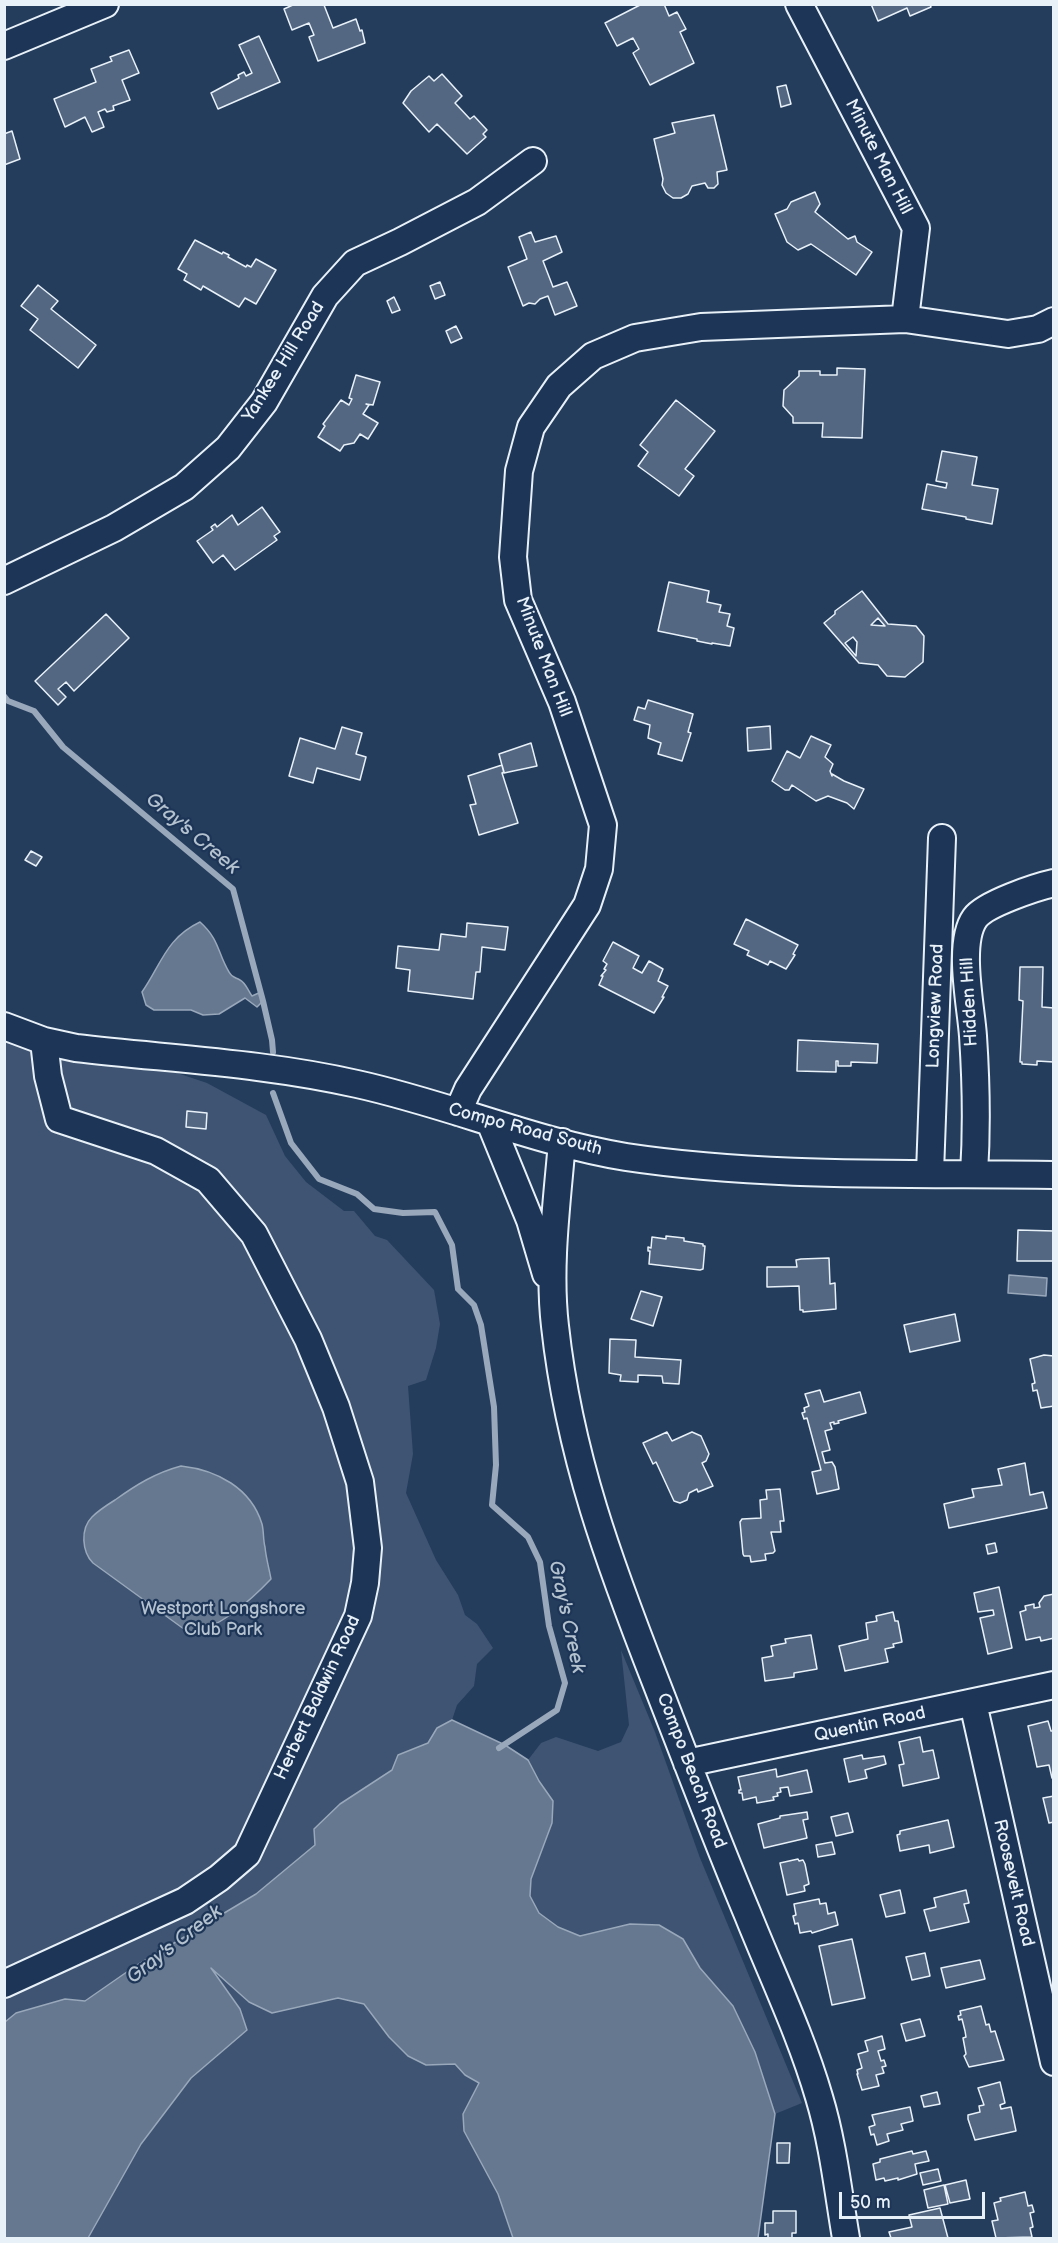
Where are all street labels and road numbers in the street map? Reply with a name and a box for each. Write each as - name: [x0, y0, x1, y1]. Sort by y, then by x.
- street label: Minute Man Hill: [840, 96, 916, 218]
- street label: Yankee Hill Road: [238, 298, 330, 426]
- street label: Minute Man Hill: [510, 594, 576, 720]
- street label: Longview Road: [923, 943, 949, 1069]
- street label: Hidden Hill: [957, 957, 983, 1047]
- street label: Compo Road South: [446, 1099, 604, 1161]
- street label: Herbert Baldwin Road: [270, 1612, 366, 1784]
- street label: Compo Beach Road: [651, 1690, 731, 1852]
- street label: Quentin Road: [812, 1703, 928, 1747]
- street label: Roosevelt Road: [988, 1817, 1038, 1949]

